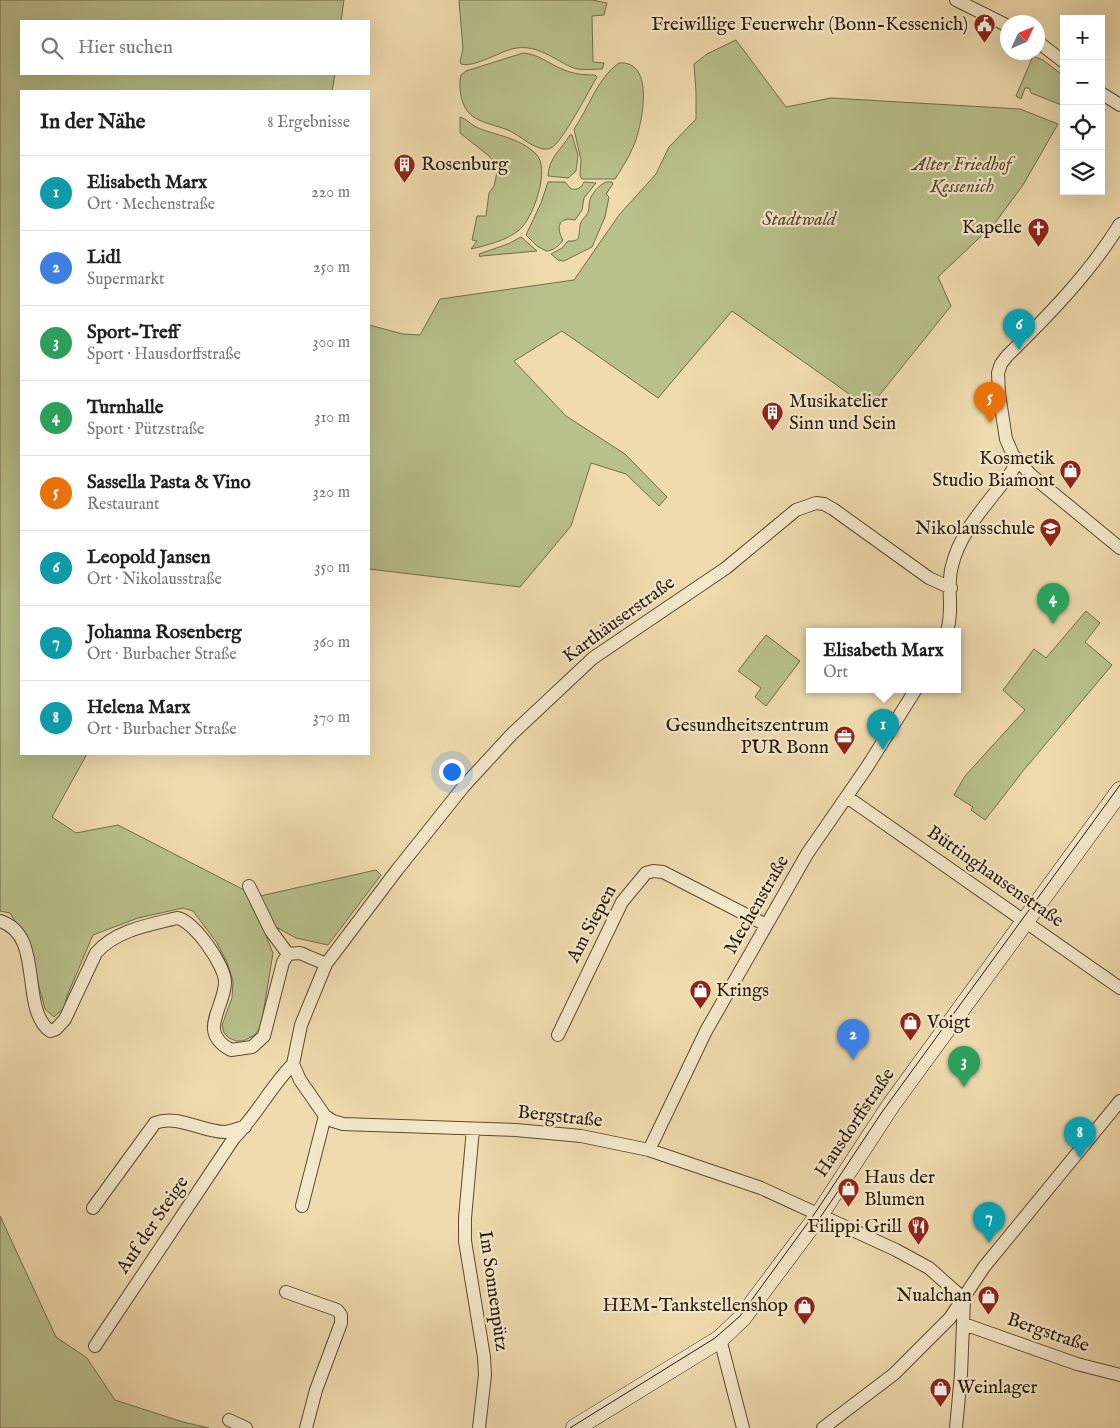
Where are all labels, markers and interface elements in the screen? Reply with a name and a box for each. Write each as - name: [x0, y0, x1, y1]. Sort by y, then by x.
- place label: Freiwillige Feuerwehr (Bonn-Kessenich): [651, 13, 968, 37]
- public building icon: Freiwillige Feuerwehr (Bonn-Kessenich): [972, 13, 996, 44]
- north arrow: [1000, 15, 1045, 60]
- map controls: [1060, 15, 1105, 195]
- button: +: [1060, 15, 1105, 60]
- search box: [20, 20, 370, 75]
- icon: search: [38, 34, 66, 62]
- text: Hier suchen: [78, 36, 173, 60]
- button: −: [1060, 60, 1105, 105]
- button: locate: [1060, 105, 1105, 150]
- text: In der Nähe: [40, 109, 146, 136]
- text: 8 Ergebnisse: [267, 113, 350, 133]
- button: layers: [1060, 150, 1105, 195]
- building icon: Rosenburg: [393, 153, 417, 184]
- place label: Rosenburg: [421, 153, 509, 177]
- park label: Alter Friedhof Kessenich: [911, 153, 1016, 199]
- text: Elisabeth Marx: [87, 171, 207, 195]
- text: 1: [53, 183, 59, 203]
- text: 220 m: [311, 183, 350, 203]
- text: Ort · Mechenstraße: [87, 195, 215, 215]
- park label: Stadtwald: [762, 208, 837, 232]
- place label: Kapelle: [962, 216, 1022, 240]
- church icon: Kapelle: [1026, 216, 1050, 247]
- text: Lidl: [87, 246, 121, 270]
- text: 2: [52, 258, 60, 278]
- text: 250 m: [313, 258, 350, 278]
- text: Supermarkt: [87, 270, 165, 290]
- pin: 6: [1003, 309, 1035, 350]
- text: Sport-Treff: [87, 321, 179, 345]
- text: 3: [53, 333, 59, 353]
- text: 300 m: [312, 333, 350, 353]
- text: Sport · Hausdorffstraße: [87, 345, 241, 365]
- pin: 5: [974, 382, 1006, 423]
- place label: Musikatelier Sinn und Sein: [789, 390, 896, 436]
- text: Turnhalle: [87, 396, 164, 420]
- building icon: Musikatelier Sinn und Sein: [761, 401, 785, 432]
- text: 4: [52, 408, 60, 428]
- text: 310 m: [314, 408, 350, 428]
- text: Sport · Pützstraße: [87, 420, 204, 440]
- place label: Kosmetik Studio Biamont: [932, 447, 1056, 493]
- shop icon: Kosmetik Studio Biamont: [1059, 458, 1083, 489]
- text: Sassella Pasta & Vino: [87, 471, 251, 495]
- text: 5: [53, 483, 59, 503]
- text: 320 m: [313, 483, 350, 503]
- text: Restaurant: [87, 495, 160, 515]
- place label: Nikolausschule: [915, 517, 1035, 541]
- school or university icon: Nikolausschule: [1039, 517, 1063, 548]
- text: Leopold Jansen: [87, 546, 211, 570]
- text: 6: [53, 558, 59, 578]
- text: 350 m: [315, 558, 350, 578]
- text: Ort · Nikolausstraße: [87, 570, 222, 590]
- street label: Karthäuserstraße: [558, 571, 680, 669]
- pin: 4: [1037, 583, 1069, 624]
- text: Johanna Rosenberg: [87, 621, 242, 645]
- popup: [806, 628, 961, 693]
- text: 7: [52, 633, 60, 653]
- text: 360 m: [314, 633, 350, 653]
- text: Elisabeth Marx: [823, 639, 944, 663]
- text: Ort · Burbacher Straße: [87, 645, 237, 665]
- text: Ort: [823, 663, 848, 683]
- text: Helena Marx: [87, 696, 190, 720]
- text: 8: [53, 708, 59, 728]
- text: 370 m: [313, 708, 350, 728]
- pin: 1: [867, 709, 899, 750]
- place label: Gesundheitszentrum PUR Bonn: [666, 714, 829, 760]
- text: Ort · Burbacher Straße: [87, 720, 237, 740]
- office icon: Gesundheitszentrum PUR Bonn: [833, 725, 857, 756]
- your location: [439, 759, 465, 785]
- street label: Büttinghausenstraße: [922, 821, 1068, 933]
- street label: Mechenstraße: [719, 851, 795, 959]
- street label: Am Siepen: [561, 881, 622, 968]
- shop icon: Krings: [688, 979, 712, 1010]
- place label: Krings: [716, 979, 769, 1003]
- shop icon: Voigt: [899, 1011, 923, 1042]
- place label: Voigt: [926, 1011, 971, 1035]
- pin: 2: [837, 1019, 869, 1060]
- pin: 3: [948, 1046, 980, 1087]
- street label: Hausdorffstraße: [810, 1064, 900, 1182]
- street label: Bergstraße: [516, 1101, 604, 1133]
- pin: 8: [1064, 1117, 1096, 1158]
- place label: Haus der Blumen: [864, 1166, 935, 1212]
- street label: Auf der Steige: [111, 1171, 195, 1279]
- shop icon: Haus der Blumen: [836, 1177, 860, 1208]
- pin: 7: [973, 1202, 1005, 1243]
- place label: Filippi Grill: [807, 1215, 903, 1239]
- restaurant icon: Filippi Grill: [906, 1215, 930, 1246]
- street label: Im Sonnenpütz: [473, 1229, 513, 1353]
- place label: Nualchan: [896, 1284, 972, 1308]
- shop icon: Nualchan: [976, 1284, 1000, 1315]
- place label: HEM-Tankstellenshop: [603, 1294, 788, 1318]
- shop icon: HEM-Tankstellenshop: [792, 1294, 816, 1325]
- street label: Bergstraße: [1004, 1308, 1093, 1358]
- shop icon: Weinlager: [929, 1376, 953, 1407]
- place label: Weinlager: [957, 1376, 1038, 1400]

